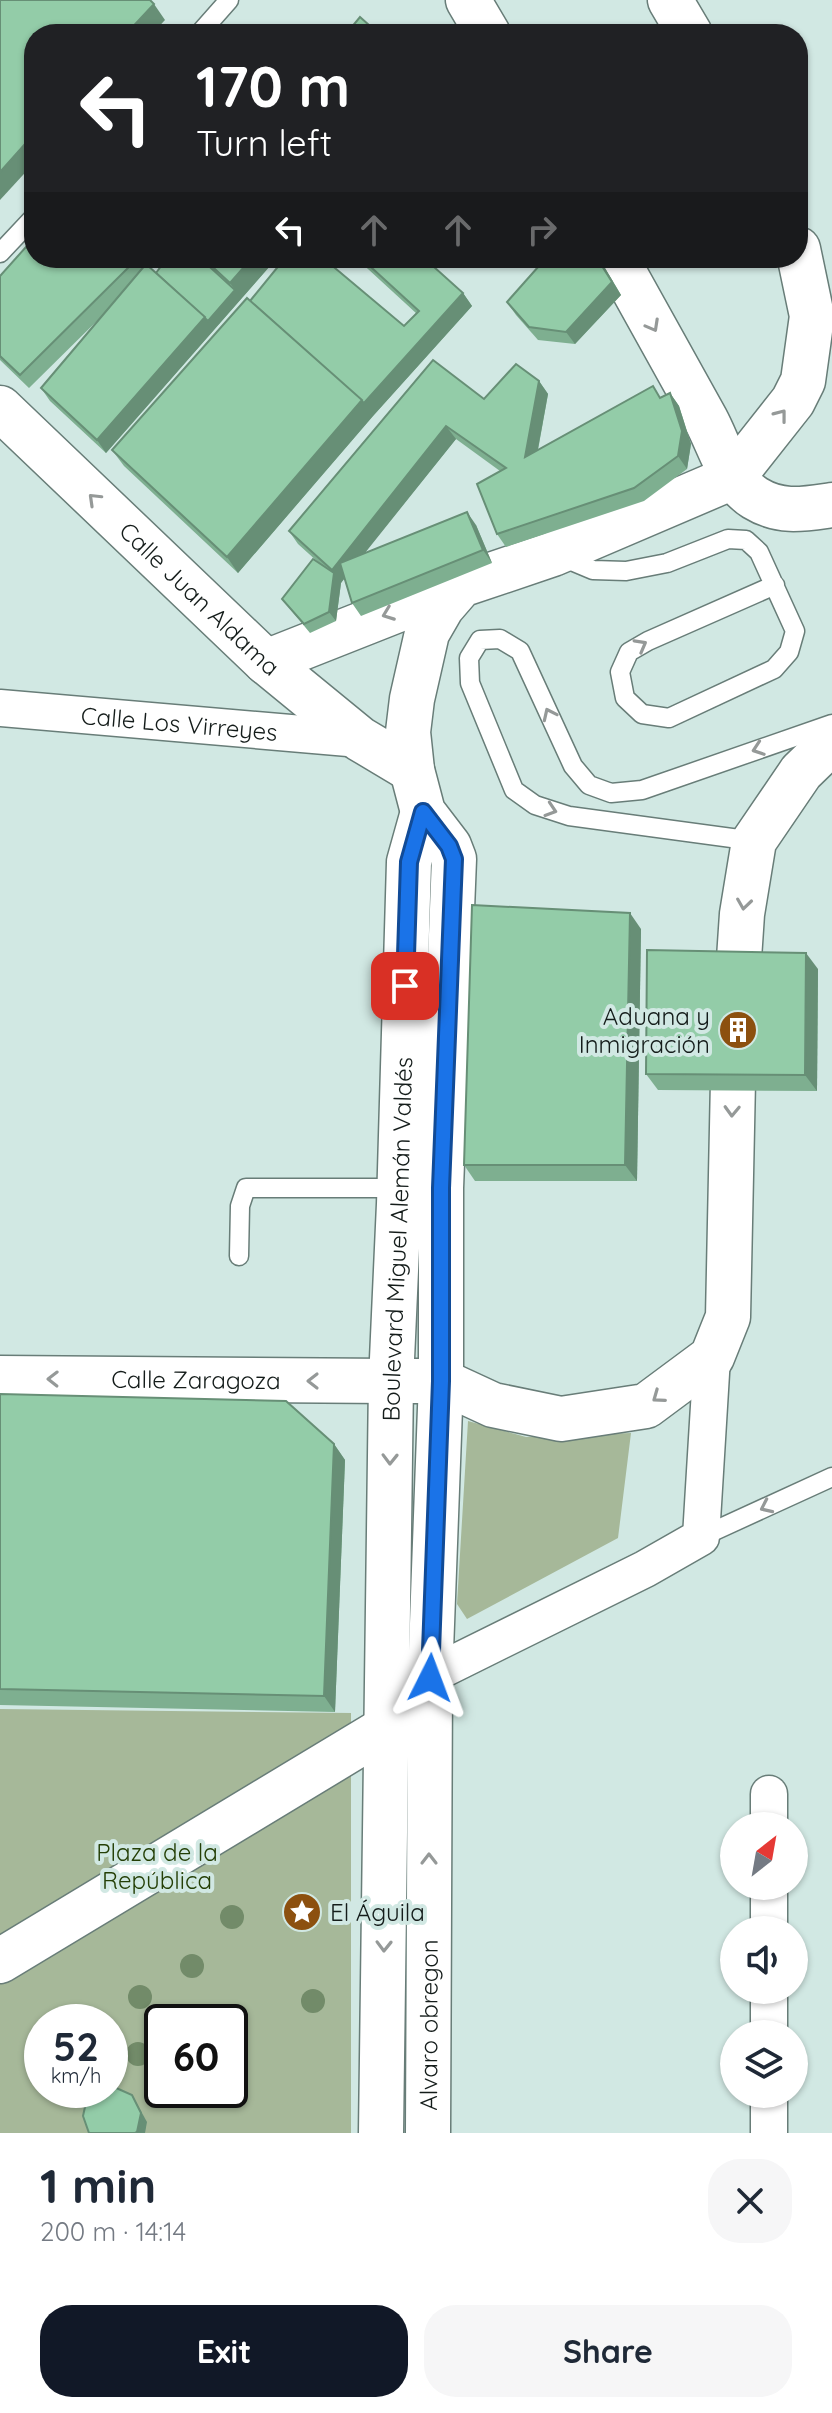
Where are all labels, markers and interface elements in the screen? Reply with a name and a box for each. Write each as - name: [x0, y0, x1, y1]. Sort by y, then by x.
- text: 170 m: [196, 51, 350, 121]
- icon: left: [64, 56, 168, 160]
- text: Turn left: [196, 120, 332, 165]
- icon: left: [268, 208, 312, 252]
- icon: ahead: [352, 208, 396, 252]
- icon: ahead: [436, 208, 480, 252]
- icon: right: [520, 208, 564, 252]
- one-way arrow: [644, 318, 659, 332]
- one-way arrow: [772, 410, 786, 425]
- one-way arrow: [89, 494, 103, 509]
- street label: Calle Juan Aldama: [113, 515, 286, 682]
- one-way arrow: [382, 604, 396, 620]
- one-way arrow: [632, 639, 647, 655]
- street label: Calle Los Virreyes: [80, 700, 279, 747]
- one-way arrow: [543, 708, 559, 722]
- one-way arrow: [752, 740, 766, 756]
- one-way arrow: [543, 801, 557, 817]
- one-way arrow: [736, 897, 753, 911]
- pin: [371, 952, 439, 1020]
- icon: arrive: [383, 964, 427, 1008]
- place label: Aduana y Inmigración: [579, 1001, 710, 1059]
- building icon: Aduana y Inmigración: [717, 1009, 759, 1051]
- street label: Boulevard Miguel Alemán Valdés: [375, 1056, 418, 1422]
- one-way arrow: [723, 1105, 740, 1118]
- street label: Calle Zaragoza: [111, 1364, 281, 1395]
- one-way arrow: [46, 1370, 59, 1388]
- one-way arrow: [306, 1372, 319, 1390]
- one-way arrow: [652, 1387, 667, 1402]
- one-way arrow: [381, 1453, 399, 1466]
- one-way arrow: [760, 1497, 774, 1513]
- position arrow: [388, 1636, 472, 1720]
- north arrow: [720, 1812, 808, 1900]
- map controls: [720, 1812, 808, 2108]
- park label: Plaza de la República: [96, 1837, 218, 1895]
- one-way arrow: [420, 1852, 438, 1865]
- place icon: El Águila: [281, 1891, 323, 1933]
- place label: El Águila: [330, 1897, 425, 1927]
- button: sound: [720, 1916, 808, 2004]
- street label: Alvaro obregon: [413, 1939, 444, 2111]
- one-way arrow: [375, 1940, 392, 1953]
- speed limit sign: 60: [144, 2004, 248, 2108]
- button: layers: [720, 2020, 808, 2108]
- text: 52: [53, 2021, 99, 2071]
- text: km/h: [51, 2063, 101, 2088]
- text: 1 min: [40, 2155, 156, 2215]
- button: close: [708, 2159, 792, 2243]
- text: 200 m · 14:14: [40, 2215, 186, 2248]
- button: Exit: [40, 2305, 408, 2397]
- button: Share: [424, 2305, 792, 2397]

